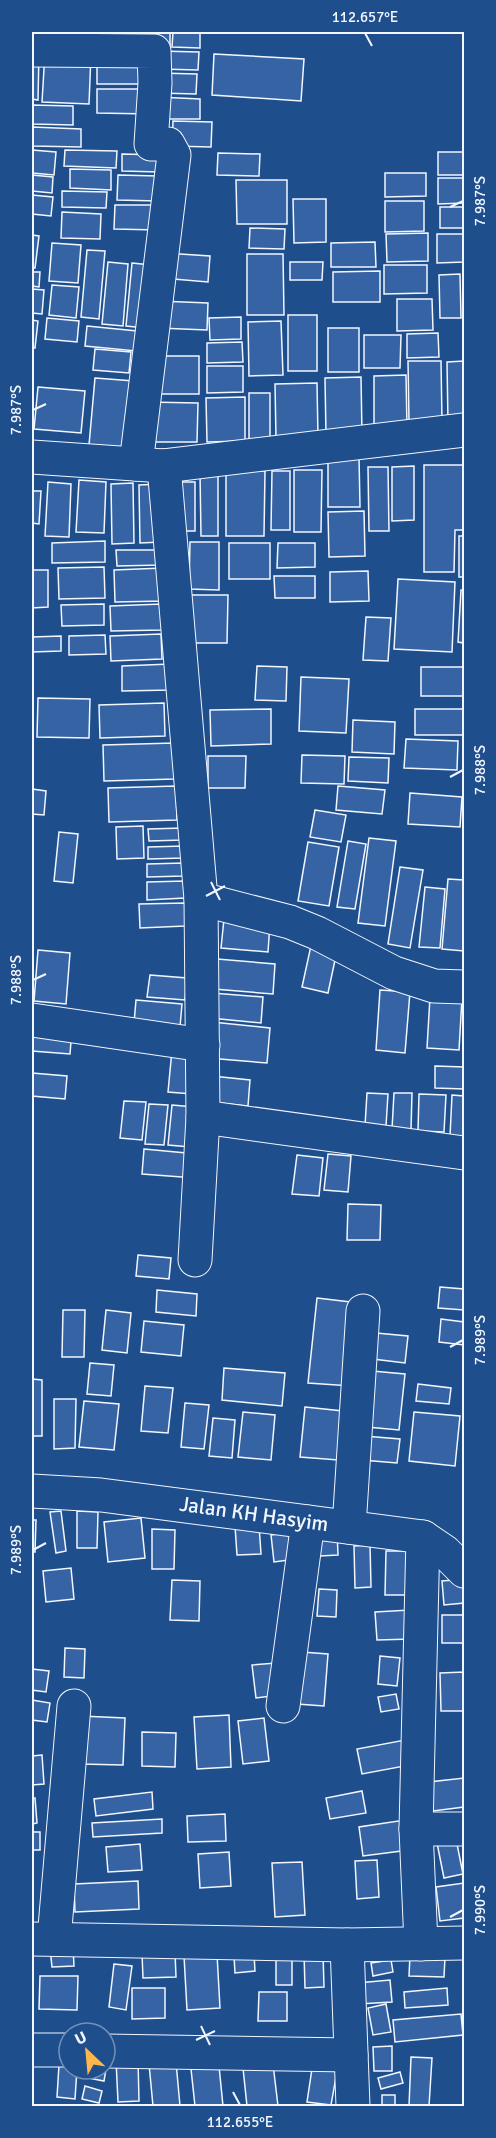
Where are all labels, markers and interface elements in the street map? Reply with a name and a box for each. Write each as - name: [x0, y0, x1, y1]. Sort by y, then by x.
- text: 112.657°E: [332, 8, 398, 26]
- text: 7.987°S: [471, 176, 489, 226]
- text: 7.987°S: [7, 385, 25, 435]
- text: 7.988°S: [471, 745, 489, 795]
- text: 7.988°S: [7, 955, 25, 1005]
- text: 7.989°S: [471, 1315, 489, 1365]
- street label: Jalan KH Hasyim: [178, 1491, 330, 1537]
- text: 7.989°S: [7, 1525, 25, 1575]
- text: 7.990°S: [471, 1885, 489, 1935]
- north arrow: [57, 2021, 117, 2081]
- text: U: [72, 2027, 90, 2050]
- text: 112.655°E: [207, 2113, 273, 2131]

